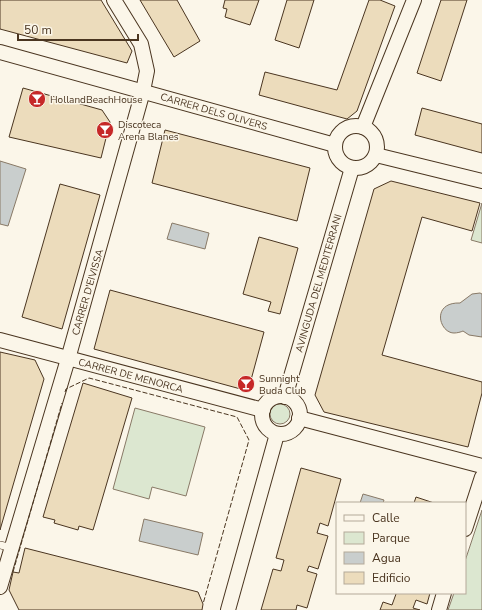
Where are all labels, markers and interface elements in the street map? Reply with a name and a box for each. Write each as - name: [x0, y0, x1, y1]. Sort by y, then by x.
- scale bar: [18, 16, 138, 42]
- text: 50 m: [24, 22, 52, 38]
- bar icon: HollandBeachHouse: [27, 89, 47, 109]
- street label: CARRER DELS OLIVERS: [159, 90, 269, 134]
- place label: HollandBeachHouse: [50, 93, 143, 107]
- place label: Discoteca Arena Blanes: [118, 118, 179, 144]
- bar icon: Discoteca Arena Blanes: [95, 120, 115, 140]
- street label: AVINGUDA DEL MEDITERRANI: [292, 212, 345, 354]
- street label: CARRER D'EIVISSA: [69, 247, 107, 337]
- street label: CARRER DE MENORCA: [77, 355, 185, 397]
- place label: Sunnight Buda Club: [259, 372, 306, 398]
- bar icon: Sunnight Buda Club: [236, 374, 256, 394]
- legend: [336, 502, 466, 594]
- text: Calle: [372, 510, 400, 526]
- text: Parque: [372, 530, 410, 546]
- text: Agua: [372, 550, 401, 566]
- text: Edificio: [372, 570, 411, 586]

